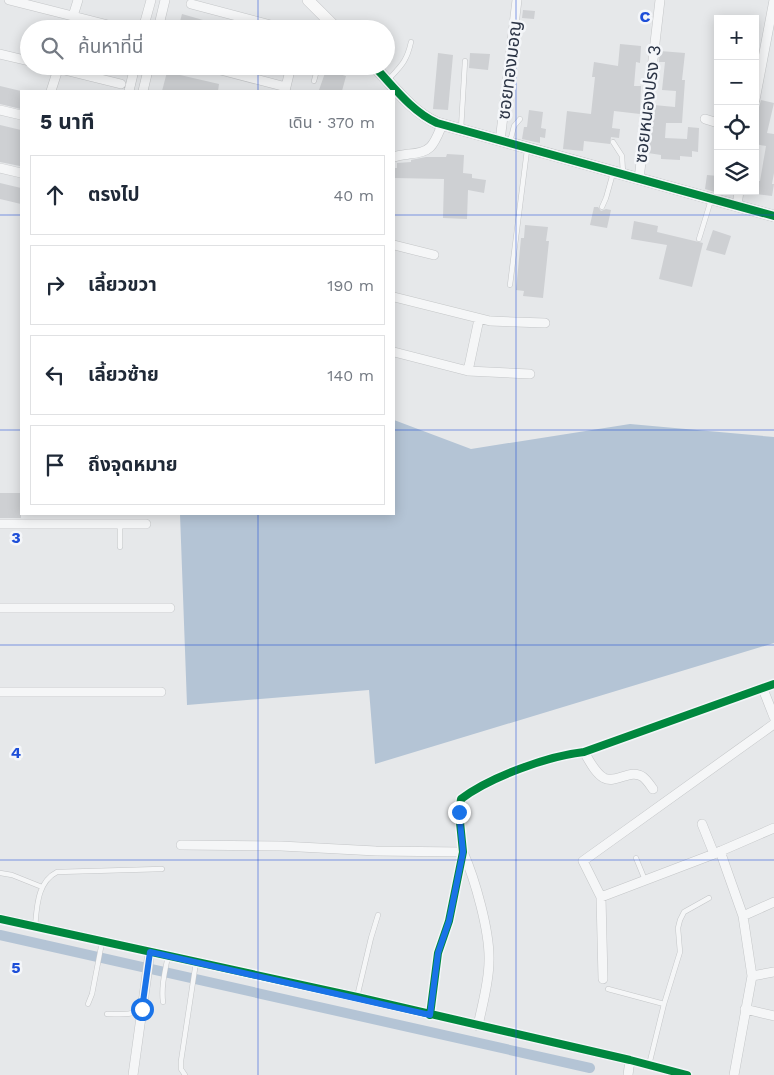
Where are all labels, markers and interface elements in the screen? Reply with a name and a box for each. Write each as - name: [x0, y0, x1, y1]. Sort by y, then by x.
- text: C: [640, 7, 651, 26]
- map controls: [714, 15, 759, 195]
- button: +: [714, 15, 759, 60]
- street label: ซอยทองมอญ: [493, 19, 525, 121]
- search box: [20, 20, 395, 75]
- icon: search: [38, 34, 66, 62]
- text: ค้นหาที่นี่: [78, 35, 143, 58]
- street label: ซอยหนองปรง 3: [629, 44, 665, 164]
- button: −: [714, 60, 759, 105]
- button: locate: [714, 105, 759, 150]
- text: 5 นาที: [40, 109, 94, 134]
- text: เดิน · 370 m: [288, 113, 375, 132]
- button: layers: [714, 150, 759, 195]
- icon: ahead: [41, 181, 69, 209]
- text: ตรงไป: [88, 183, 140, 206]
- text: 40 m: [334, 186, 374, 205]
- icon: right: [41, 271, 69, 299]
- text: เลี้ยวขวา: [88, 273, 157, 296]
- text: 190 m: [327, 276, 374, 295]
- icon: left: [41, 361, 69, 389]
- text: เลี้ยวซ้าย: [88, 363, 159, 386]
- text: 140 m: [327, 366, 374, 385]
- icon: arrive: [41, 451, 69, 479]
- text: ถึงจุดหมาย: [88, 453, 178, 476]
- text: 3: [11, 528, 21, 547]
- text: 4: [11, 743, 21, 762]
- route end: [448, 801, 471, 824]
- text: 5: [11, 958, 21, 977]
- route start: [131, 998, 154, 1021]

